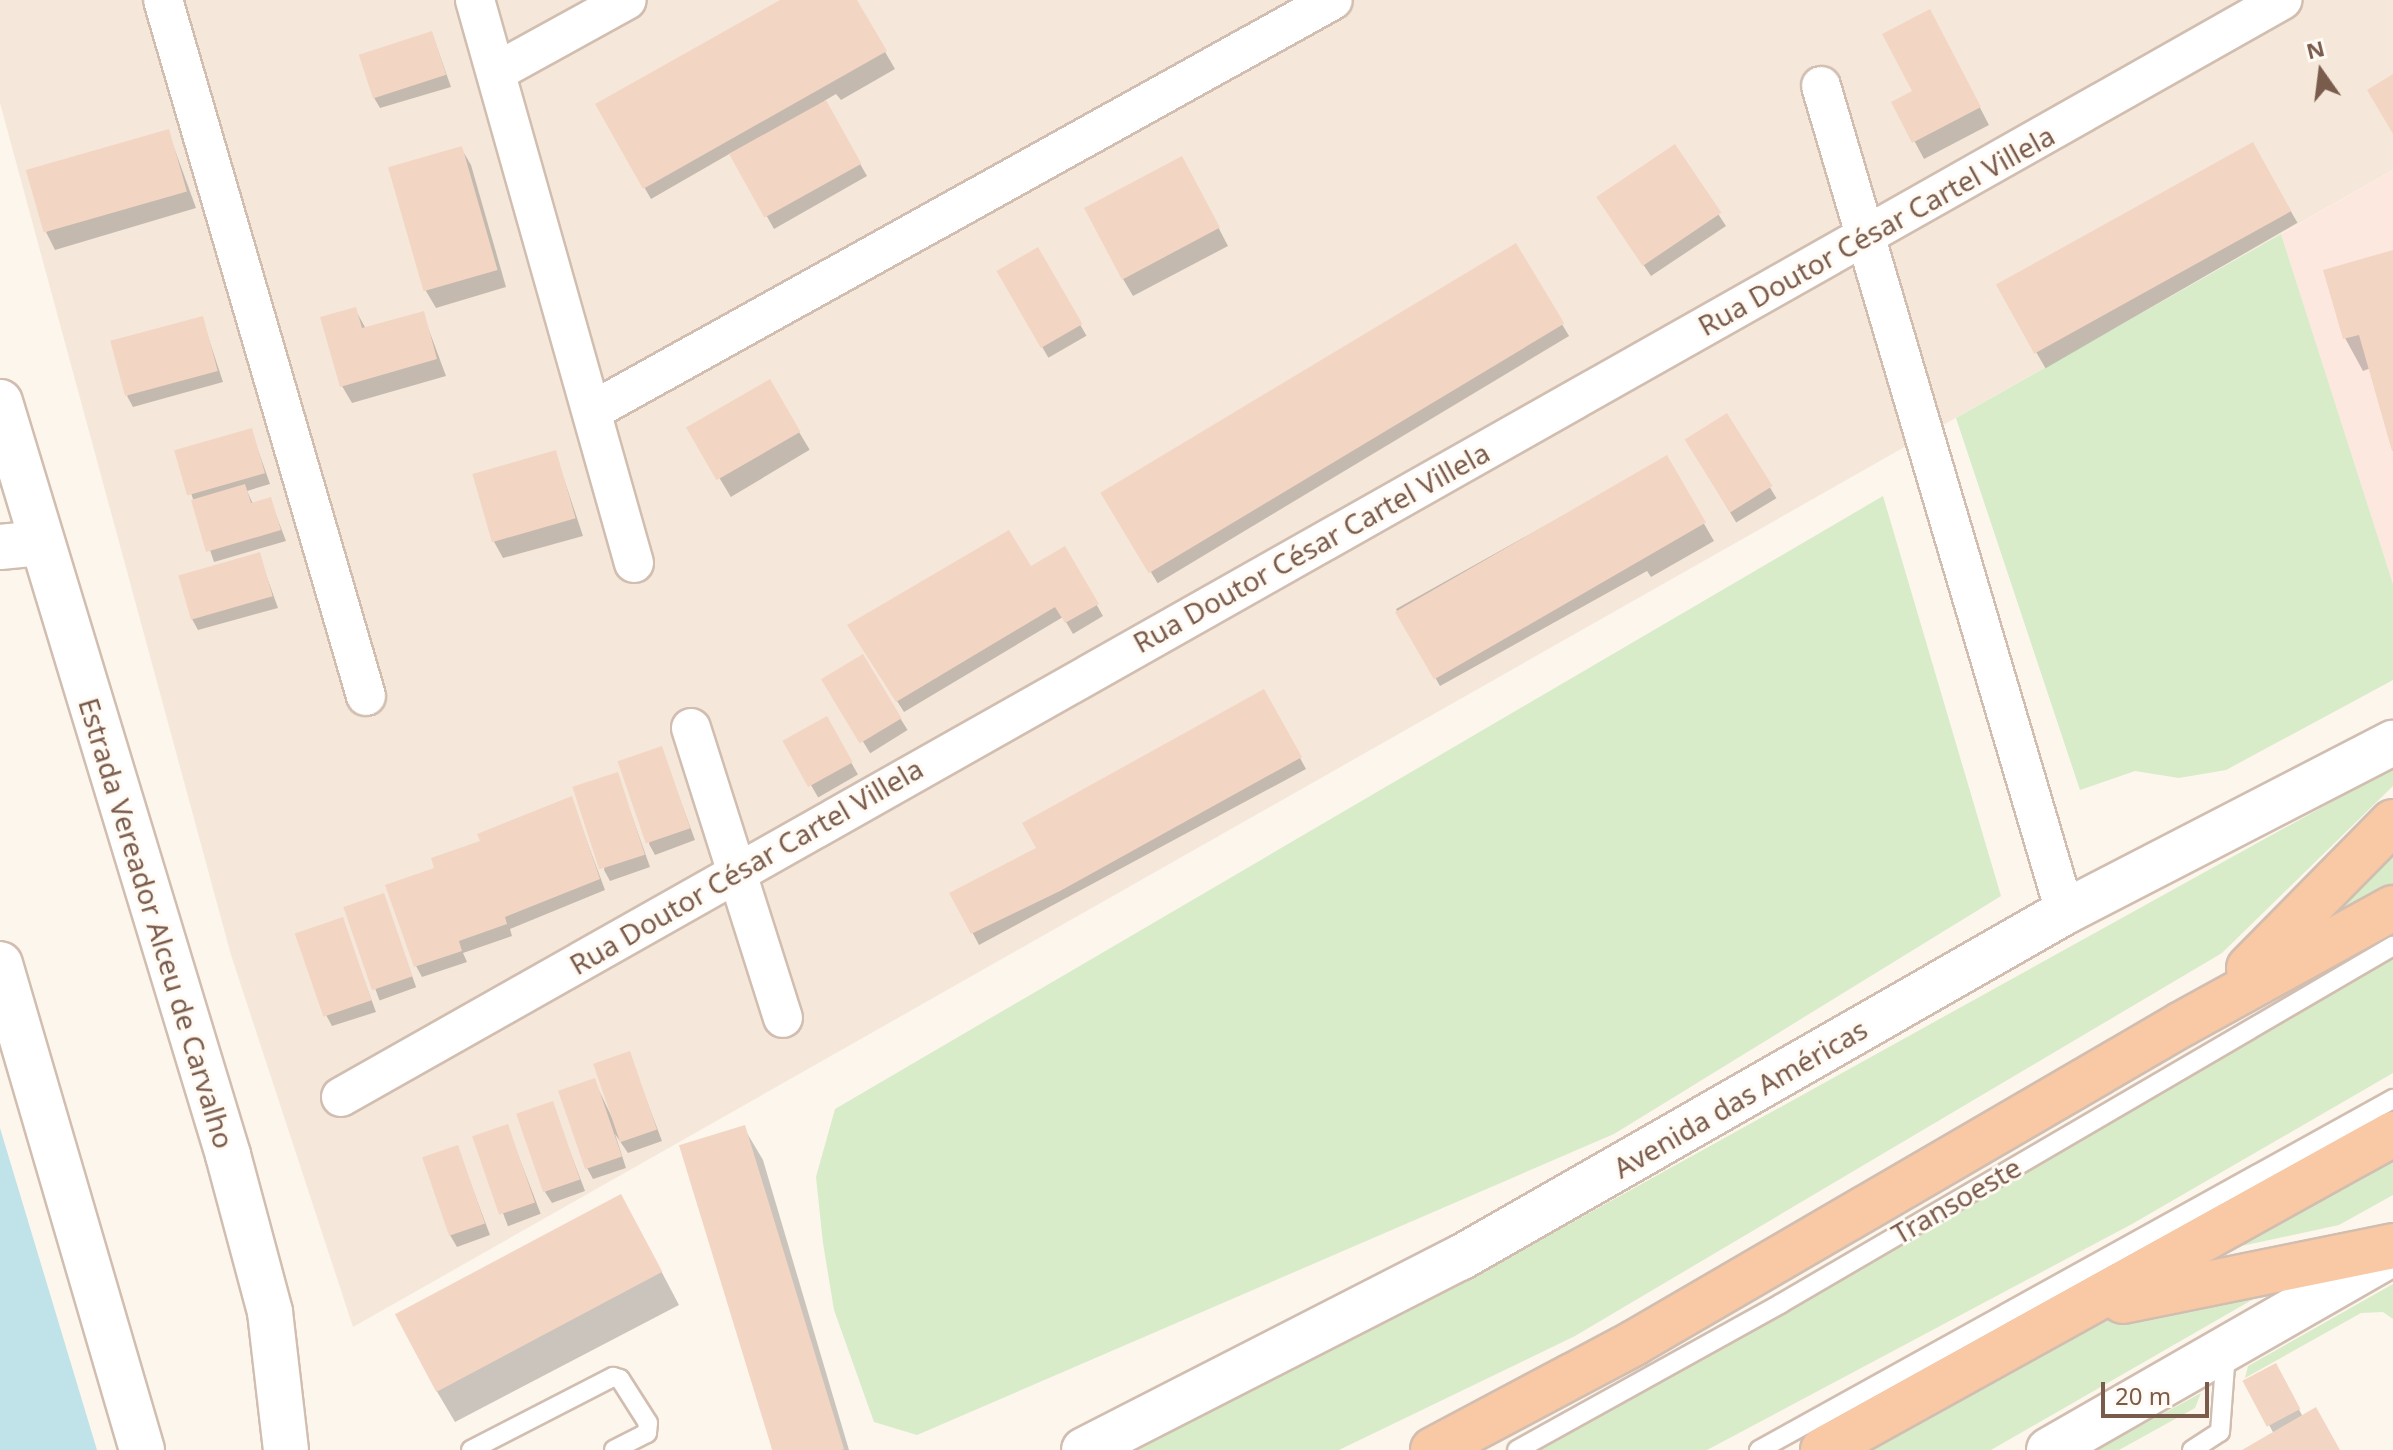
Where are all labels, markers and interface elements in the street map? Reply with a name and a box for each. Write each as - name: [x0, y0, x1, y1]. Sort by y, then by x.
- north arrow: [2281, 32, 2361, 112]
- text: N: [2303, 32, 2327, 65]
- street label: Rua Doutor César Cartel Villela: [1692, 118, 2060, 342]
- street label: Rua Doutor César Cartel Villela: [1127, 435, 1495, 659]
- street label: Estrada Vereador Alceu de Carvalho: [72, 694, 242, 1152]
- street label: Rua Doutor César Cartel Villela: [563, 751, 929, 981]
- street label: Avenida das Américas: [1607, 1012, 1873, 1184]
- street label: Transoeste: [1885, 1150, 2027, 1250]
- scale bar: [2105, 1366, 2213, 1416]
- text: 20 m: [2115, 1379, 2171, 1412]

